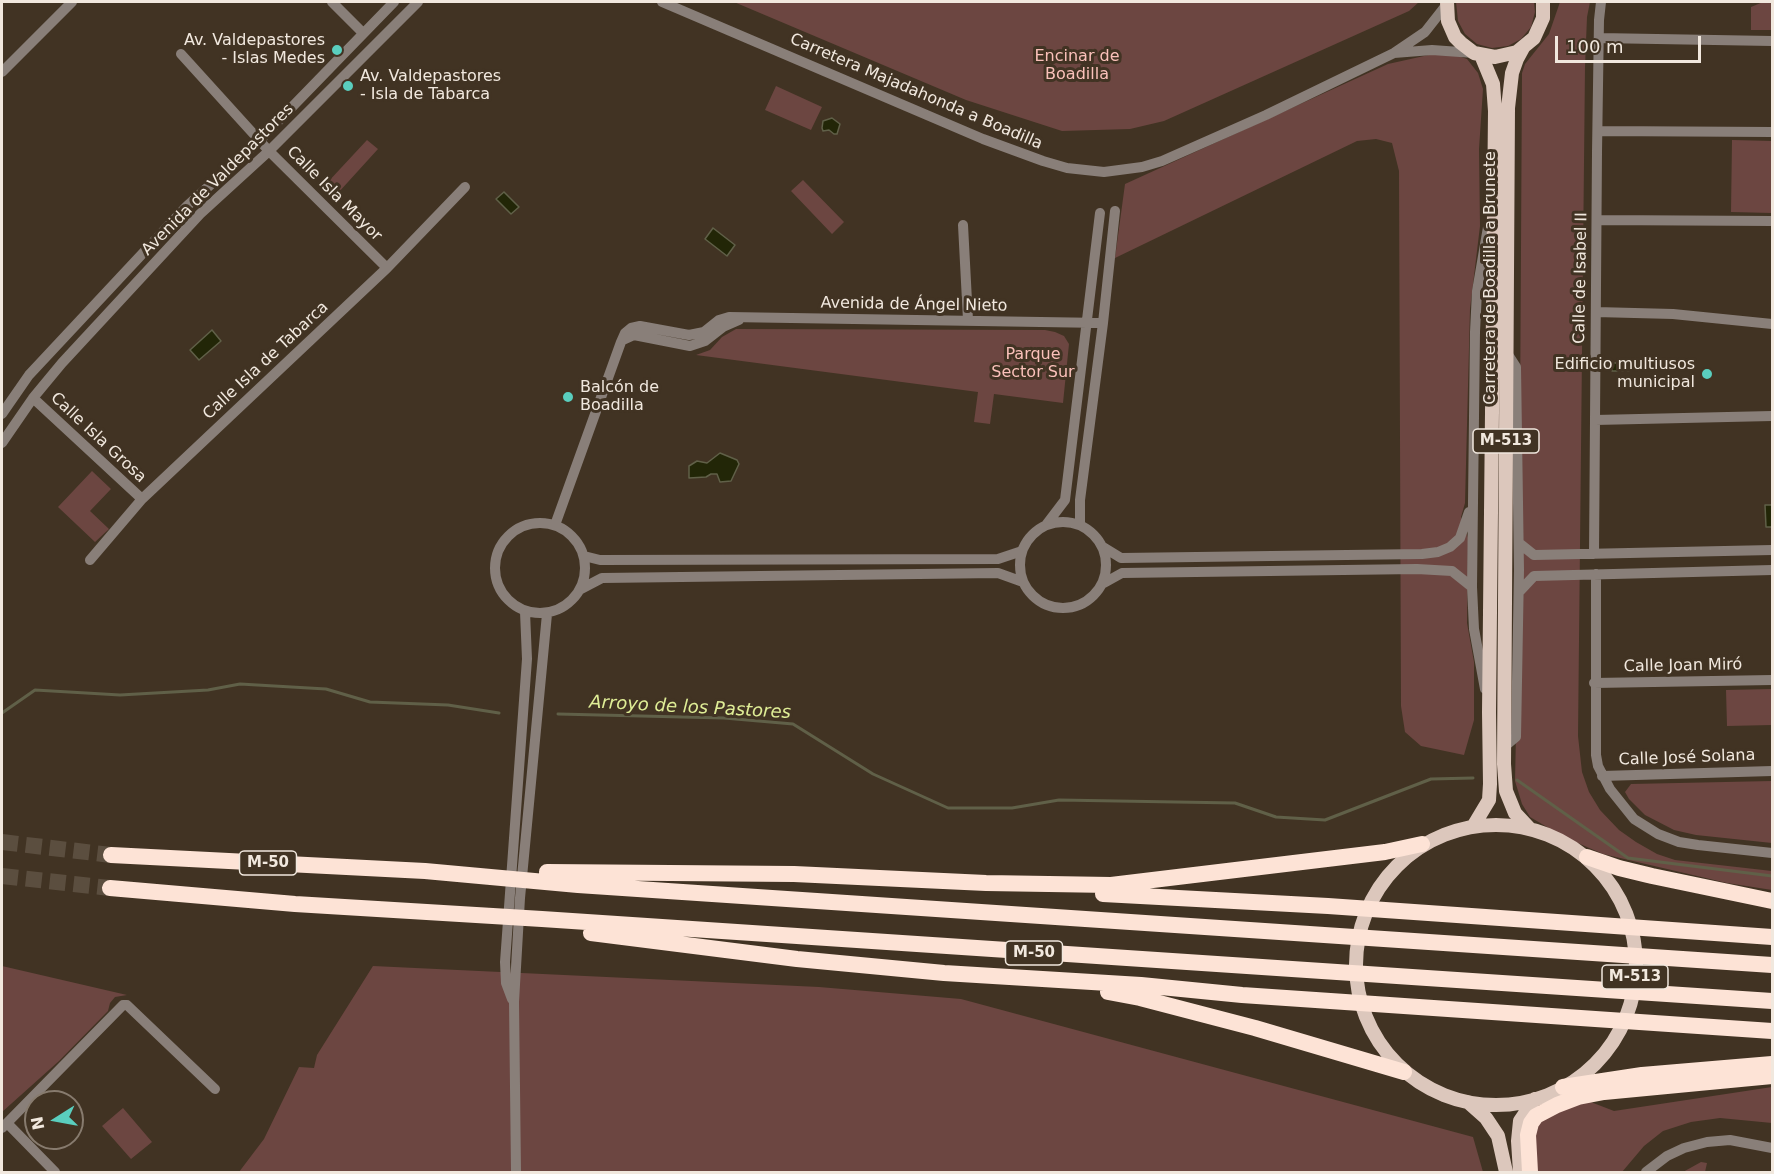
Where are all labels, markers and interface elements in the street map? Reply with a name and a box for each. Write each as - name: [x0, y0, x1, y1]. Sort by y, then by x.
- scale bar: [1558, 24, 1704, 62]
- street label: Carretera Majadahonda a Boadilla: [787, 30, 1045, 154]
- place label: Av. Valdepastores - Islas Medes: [184, 31, 325, 69]
- text: 100 m: [1566, 36, 1624, 57]
- marker: Av. Valdepastores - Islas Medes: [330, 43, 344, 57]
- park label: Encinar de Boadilla: [1034, 47, 1120, 85]
- place label: Av. Valdepastores - Isla de Tabarca: [360, 67, 501, 105]
- marker: Av. Valdepastores - Isla de Tabarca: [341, 79, 355, 93]
- street label: Avenida de Valdepastores: [138, 100, 298, 260]
- street label: Calle Isla Mayor: [282, 142, 386, 246]
- street label: Carretera de Boadilla a Brunete: [1481, 151, 1501, 405]
- street label: Calle de Isabel II: [1570, 212, 1592, 344]
- street label: Avenida de Ángel Nieto: [820, 294, 1008, 316]
- street label: Calle Isla de Tabarca: [199, 298, 333, 424]
- park label: Parque Sector Sur: [991, 345, 1075, 383]
- place label: Edificio multiusos municipal: [1555, 355, 1695, 393]
- marker: Edificio multiusos municipal: [1700, 367, 1714, 381]
- place label: Balcón de Boadilla: [580, 378, 659, 416]
- street label: Calle Isla Grosa: [46, 389, 150, 487]
- marker: Balcón de Boadilla: [561, 390, 575, 404]
- road number: M-513: [1473, 429, 1539, 453]
- street label: Calle Joan Miró: [1624, 655, 1742, 677]
- water label: Arroyo de los Pastores: [589, 692, 791, 724]
- street label: Calle José Solana: [1618, 746, 1756, 770]
- road number: M-50: [240, 851, 296, 875]
- road number: M-50: [1006, 941, 1062, 965]
- road number: M-513: [1602, 965, 1668, 989]
- north arrow: [24, 1090, 84, 1150]
- text: N: [27, 1115, 48, 1132]

